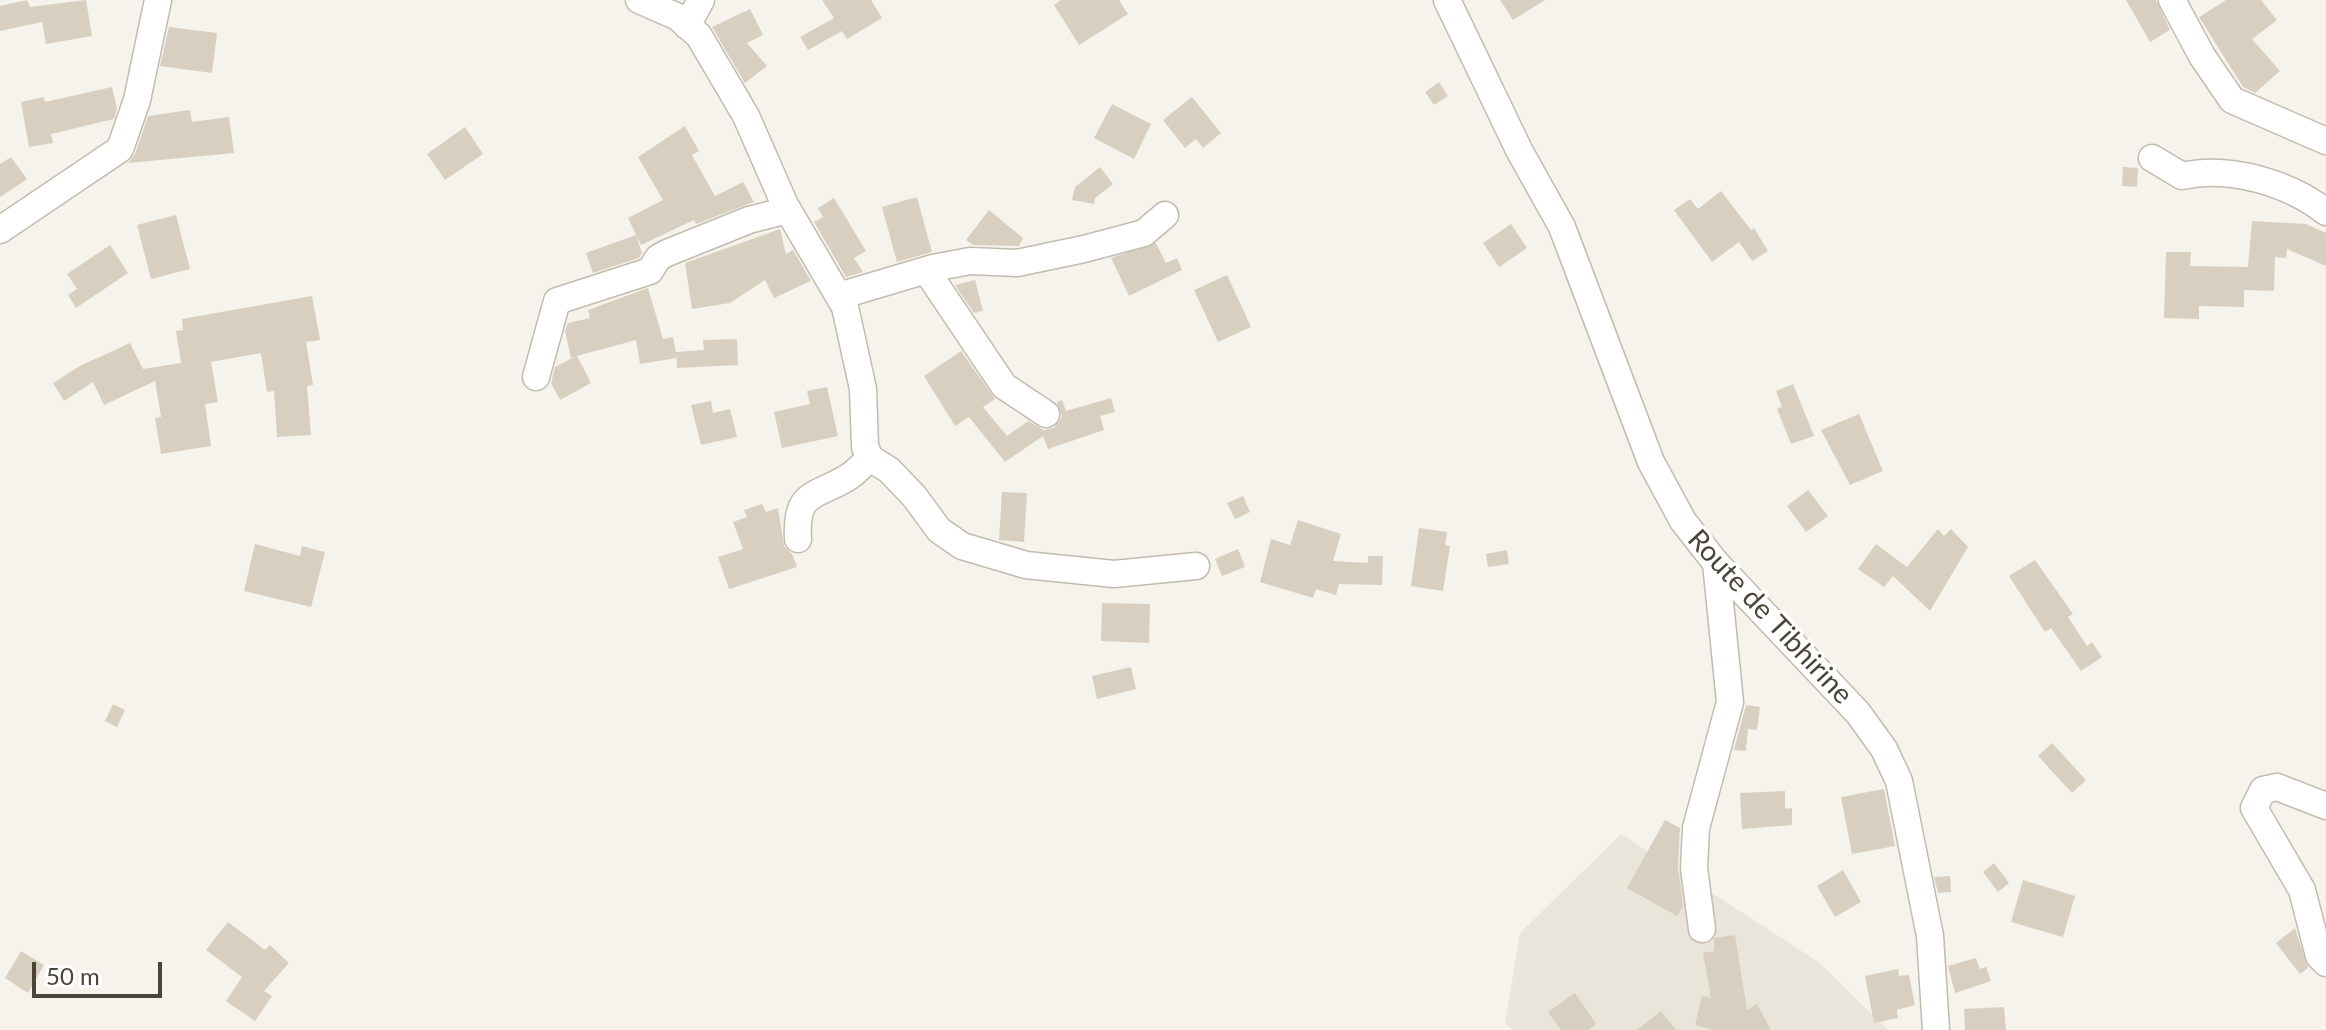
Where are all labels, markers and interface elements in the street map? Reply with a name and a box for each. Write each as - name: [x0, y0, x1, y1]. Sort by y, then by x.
- street label: Route de Tibhirine: [1681, 523, 1859, 711]
- scale bar: [36, 946, 166, 996]
- text: 50 m: [46, 961, 100, 990]

